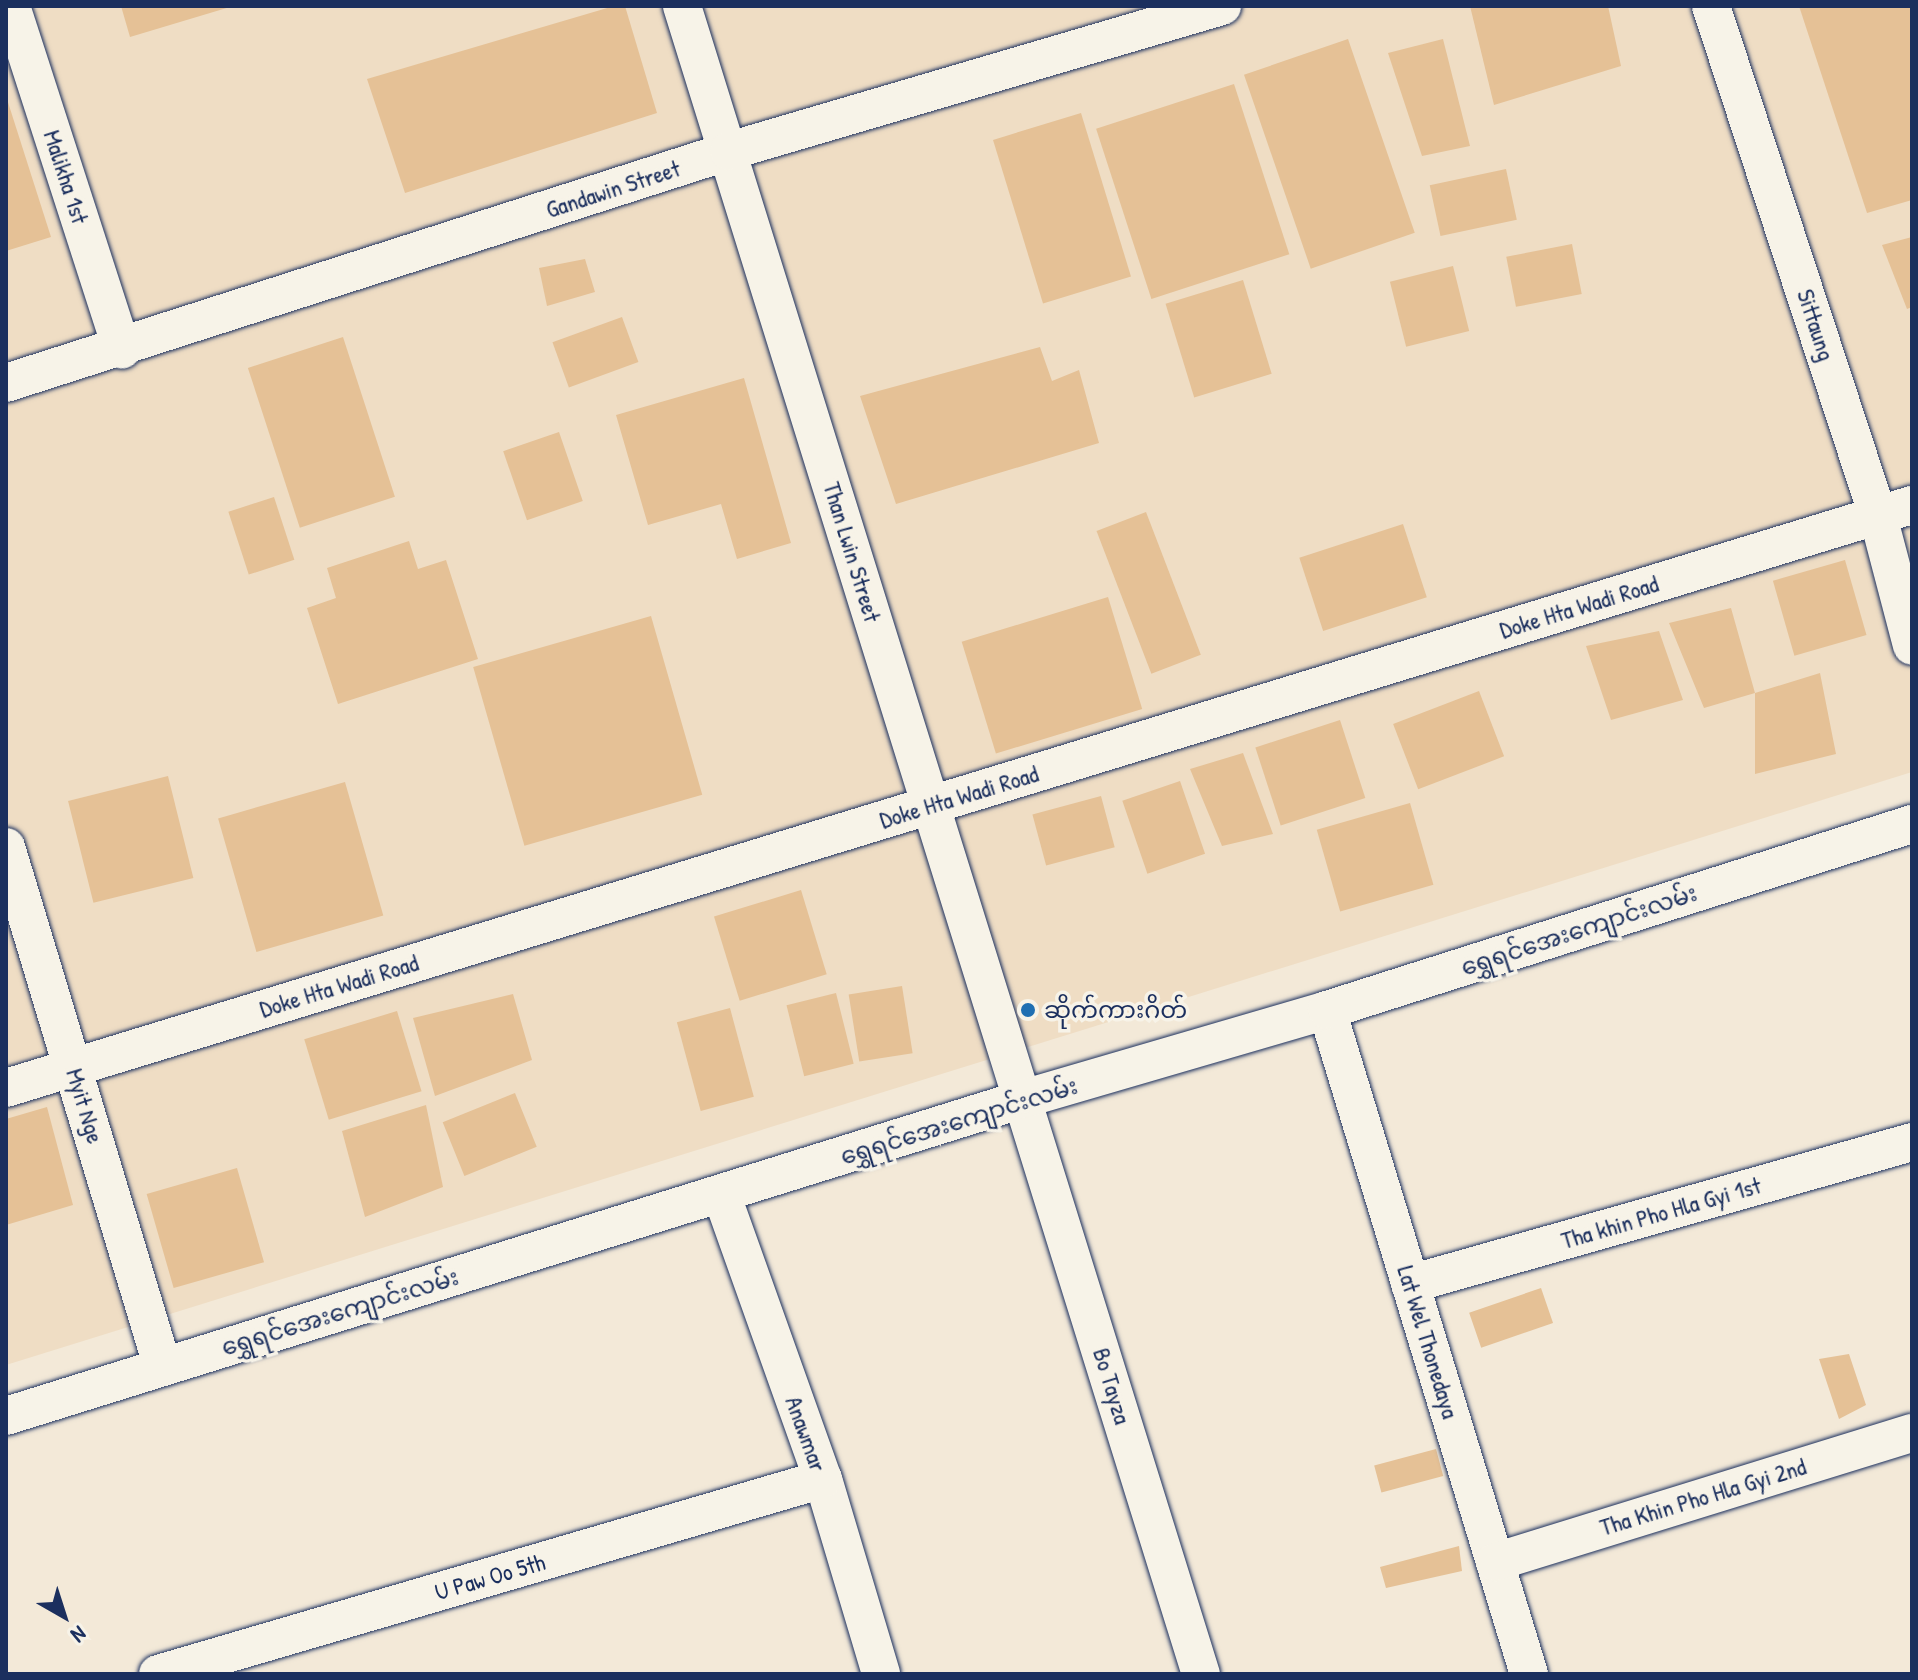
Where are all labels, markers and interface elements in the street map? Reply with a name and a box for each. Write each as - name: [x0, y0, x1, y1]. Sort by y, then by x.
- street label: Malikha 1st: [37, 127, 95, 227]
- street label: Gandawin Street: [542, 154, 684, 224]
- street label: Sittaung: [1791, 286, 1841, 364]
- street label: Than Lwin Street: [817, 479, 887, 625]
- street label: Doke Hta Wadi Road: [1496, 569, 1662, 645]
- street label: Doke Hta Wadi Road: [876, 759, 1042, 835]
- street label: ရွှေရင်အေးကျောင်းလမ်း: [1457, 878, 1701, 982]
- street label: Doke Hta Wadi Road: [256, 948, 422, 1024]
- place label: ဆိုက်ကားဂိတ်: [1044, 996, 1187, 1024]
- marker: ဆိုက်ကားဂိတ်: [1019, 1001, 1037, 1019]
- street label: Myit Nge: [60, 1065, 110, 1147]
- street label: ရွှေရင်အေးကျောင်းလမ်း: [837, 1071, 1081, 1171]
- street label: Tha khin Pho Hla Gyi 1st: [1558, 1171, 1764, 1255]
- street label: ရွှေရင်အေးကျောင်းလမ်း: [218, 1262, 462, 1362]
- street label: Lat Wel Thonedaya: [1391, 1262, 1465, 1422]
- street label: Bo Tayza: [1087, 1345, 1137, 1427]
- street label: Anawmar: [779, 1392, 833, 1476]
- street label: Tha Khin Pho Hla Gyi 2nd: [1596, 1452, 1810, 1542]
- street label: U Paw Oo 5th: [432, 1548, 548, 1606]
- north arrow: [24, 1576, 104, 1656]
- text: N: [65, 1619, 93, 1650]

